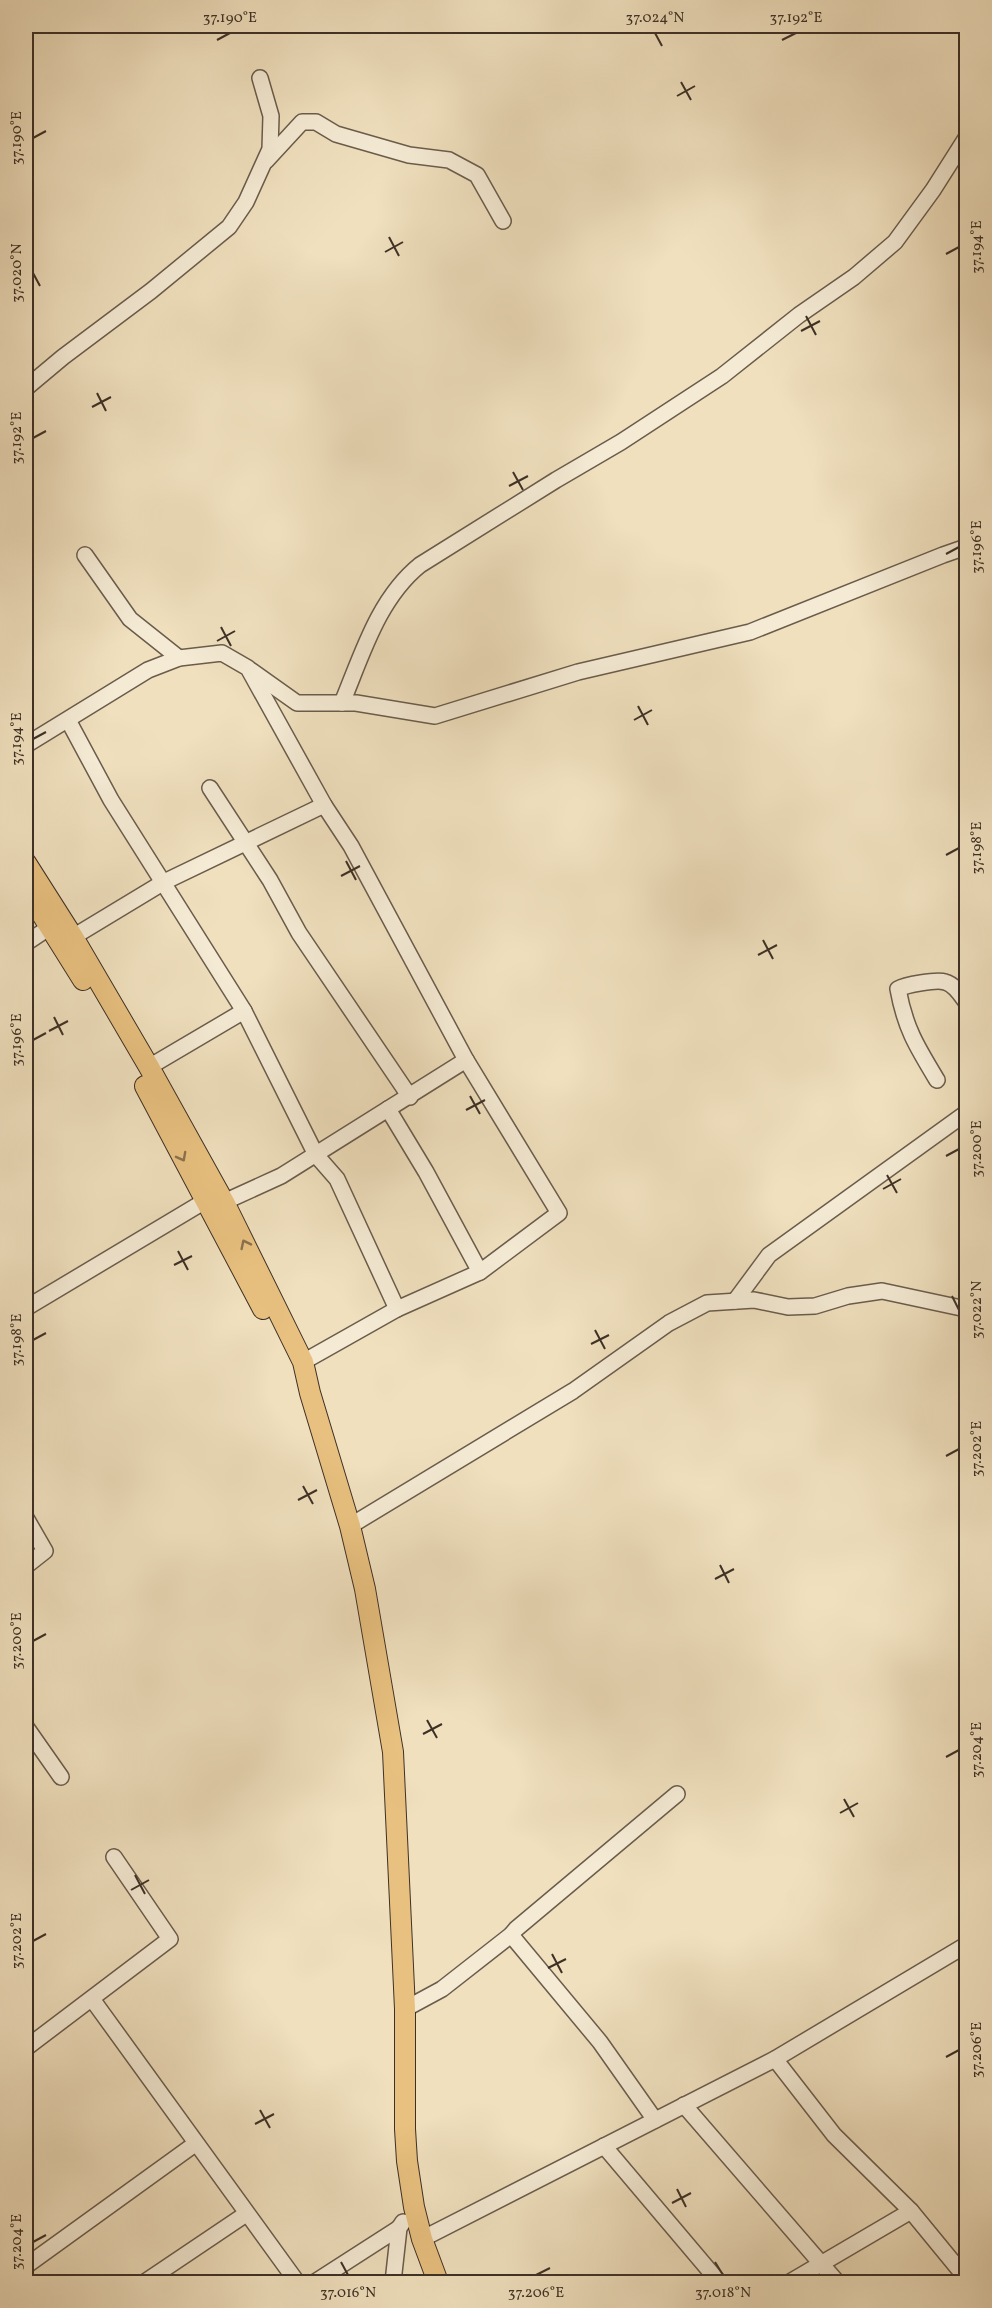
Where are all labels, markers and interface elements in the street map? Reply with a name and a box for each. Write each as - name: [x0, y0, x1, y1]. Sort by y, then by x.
- text: 37.190°E: [203, 8, 257, 29]
- text: 37.024°N: [626, 8, 684, 29]
- text: 37.192°E: [770, 8, 823, 29]
- text: 37.190°E: [7, 111, 28, 165]
- text: 37.194°E: [967, 220, 988, 274]
- text: 37.020°N: [7, 243, 28, 303]
- text: 37.192°E: [7, 412, 28, 465]
- text: 37.196°E: [967, 520, 988, 574]
- text: 37.194°E: [7, 712, 28, 766]
- text: 37.198°E: [967, 822, 988, 874]
- text: 37.196°E: [7, 1013, 28, 1067]
- text: 37.200°E: [967, 1120, 988, 1178]
- one-way arrow: [175, 1150, 186, 1161]
- one-way arrow: [240, 1239, 252, 1250]
- text: 37.022°N: [967, 1281, 988, 1339]
- text: 37.198°E: [7, 1314, 28, 1366]
- text: 37.202°E: [967, 1421, 988, 1477]
- text: 37.200°E: [7, 1612, 28, 1670]
- text: 37.204°E: [967, 1722, 988, 1778]
- text: 37.202°E: [7, 1913, 28, 1969]
- text: 37.206°E: [967, 2022, 988, 2078]
- text: 37.204°E: [7, 2214, 28, 2270]
- text: 37.016°N: [320, 2283, 376, 2304]
- text: 37.206°E: [508, 2283, 564, 2304]
- text: 37.018°N: [695, 2283, 751, 2304]

